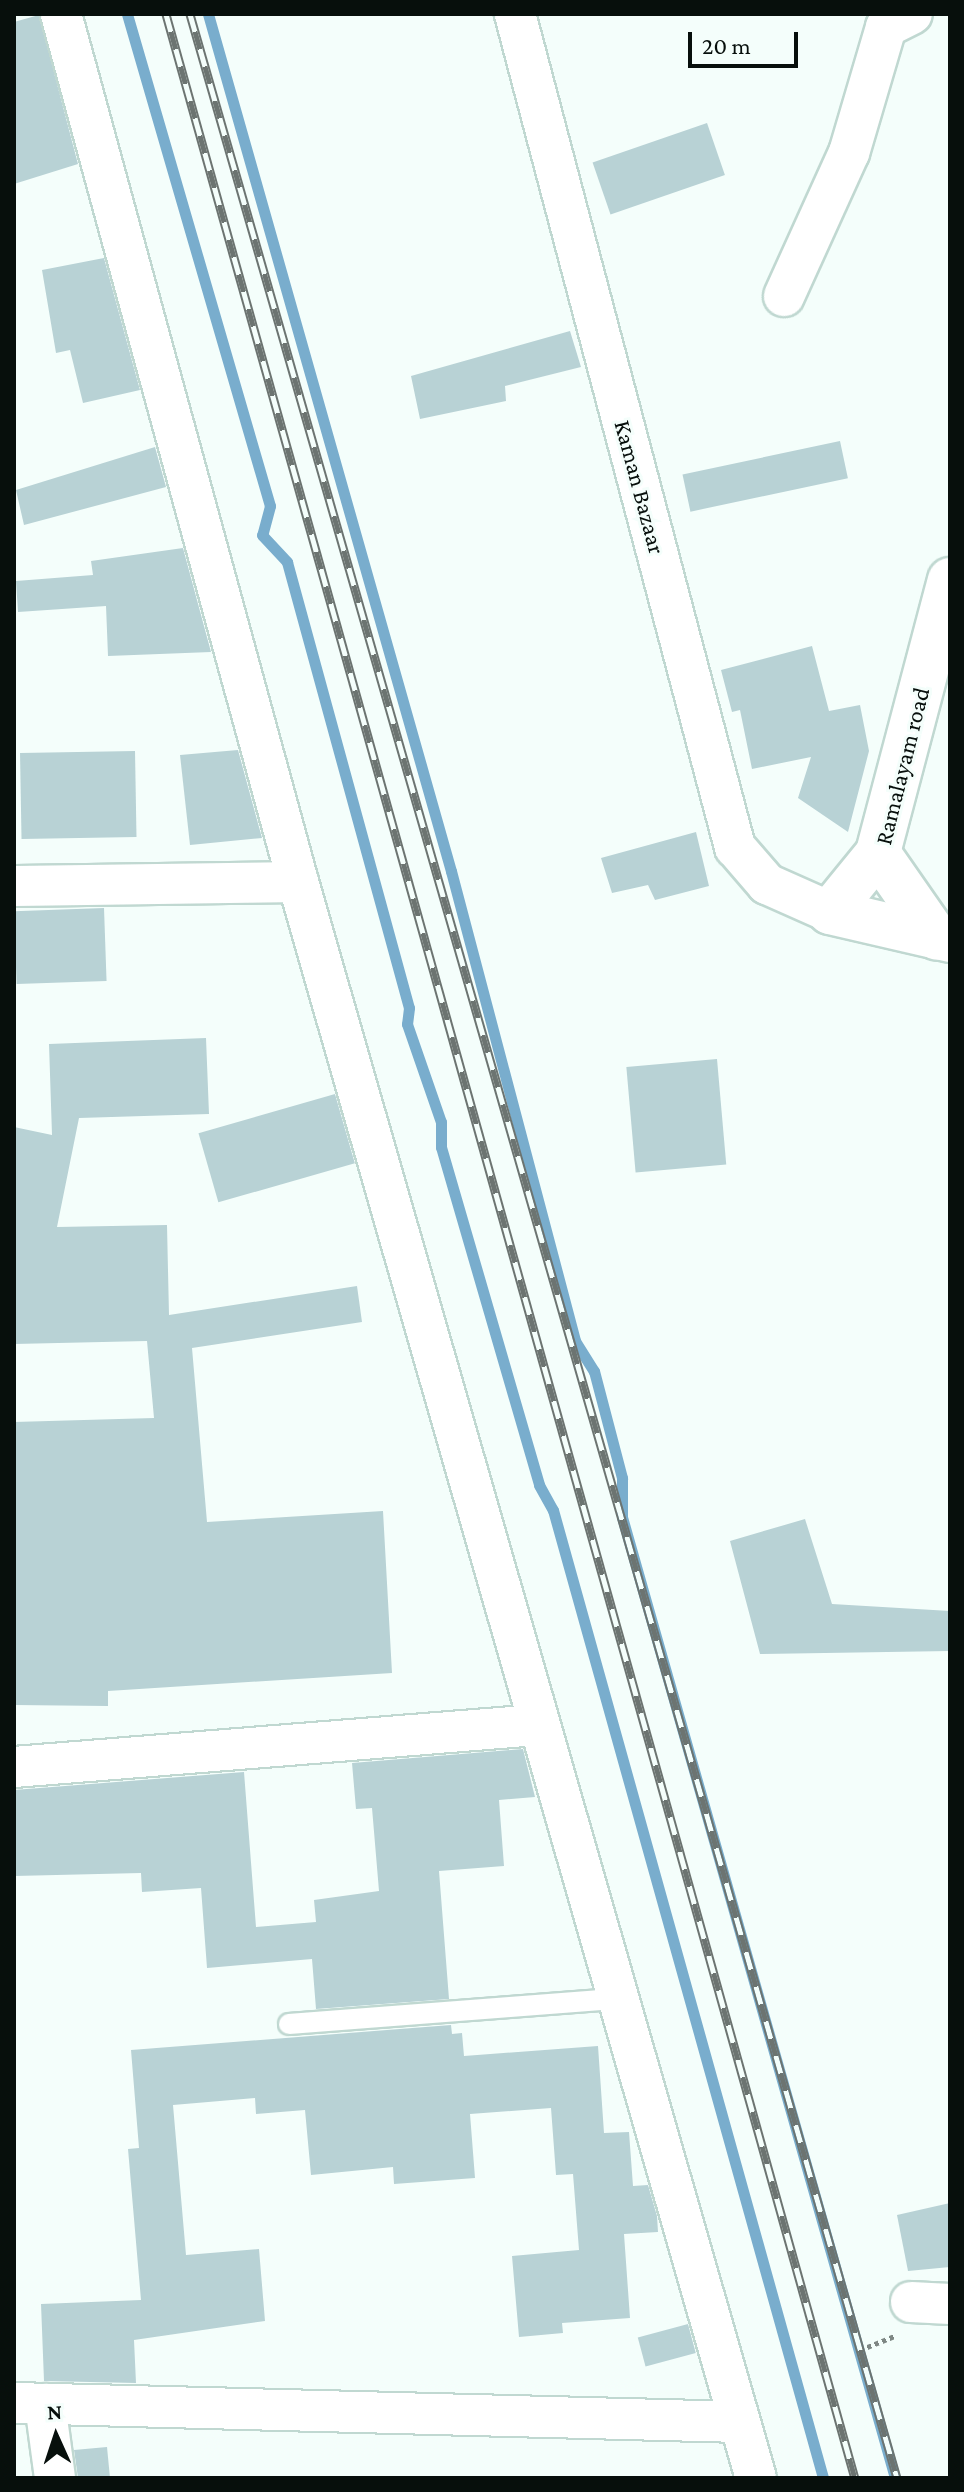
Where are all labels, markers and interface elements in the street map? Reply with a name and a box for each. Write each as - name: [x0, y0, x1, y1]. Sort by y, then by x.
- scale bar: [692, 16, 802, 66]
- text: 20 m: [702, 32, 751, 59]
- street label: Kaman Bazaar: [608, 417, 672, 557]
- street label: Ramalayam road: [869, 684, 935, 848]
- north arrow: [16, 2396, 96, 2476]
- text: N: [47, 2399, 63, 2424]

